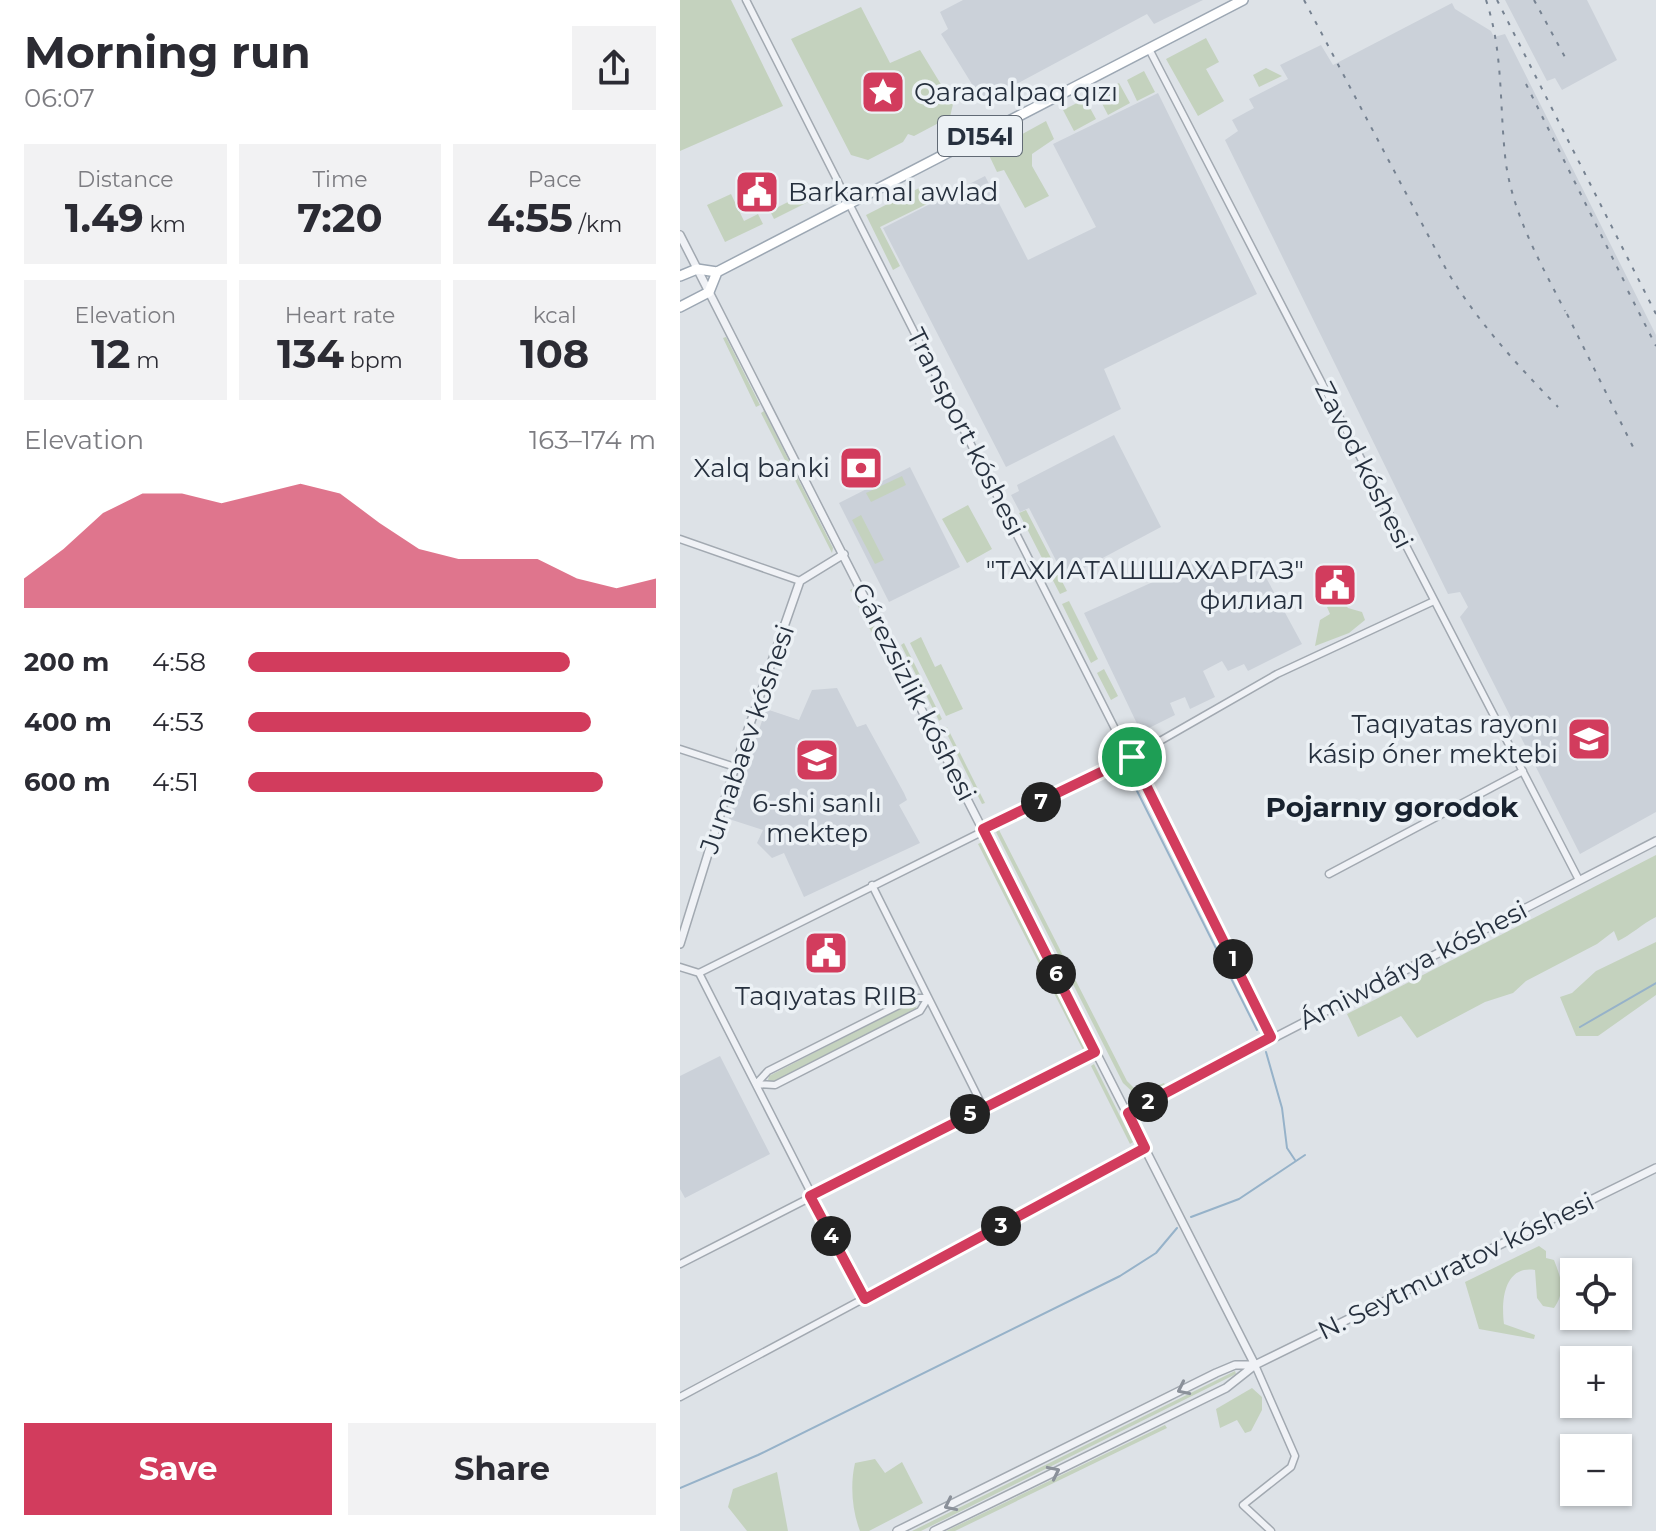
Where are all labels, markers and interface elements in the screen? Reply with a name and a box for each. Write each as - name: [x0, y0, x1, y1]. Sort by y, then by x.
- text: Morning run: [24, 25, 311, 79]
- button: share: [572, 26, 656, 110]
- place icon: Qaraqalpaq qızı: [859, 68, 907, 116]
- place label: Qaraqalpaq qızı: [914, 76, 1118, 108]
- text: 06:07: [24, 82, 95, 114]
- road number: D154l: [938, 116, 1022, 156]
- text: Distance: [77, 166, 174, 193]
- text: Time: [312, 166, 368, 193]
- text: Pace: [528, 166, 582, 193]
- public building icon: Barkamal awlad: [733, 168, 781, 216]
- place label: Barkamal awlad: [788, 176, 998, 208]
- text: 1.49: [65, 193, 144, 242]
- text: 7:20: [297, 193, 383, 242]
- text: 4:55: [487, 193, 573, 242]
- text: km: [144, 211, 186, 238]
- text: /km: [573, 211, 622, 238]
- text: Elevation: [74, 302, 176, 329]
- text: Heart rate: [285, 302, 395, 329]
- text: kcal: [533, 302, 577, 329]
- street label: Transport kóshesi: [900, 323, 1032, 541]
- text: 12: [91, 329, 130, 378]
- text: 134: [277, 329, 344, 378]
- text: 108: [520, 329, 589, 378]
- text: m: [130, 347, 160, 374]
- text: bpm: [344, 347, 403, 374]
- street label: Zavod kóshesi: [1308, 376, 1420, 554]
- text: Elevation: [24, 424, 144, 456]
- text: 163–174 m: [529, 424, 656, 456]
- bank icon: Xalq banki: [837, 444, 885, 492]
- place label: Xalq banki: [694, 452, 830, 484]
- place label: "ТАХИАТАШШАХАРГАЗ" филиал: [986, 554, 1304, 616]
- public building icon: "ТАХИАТАШШАХАРГАЗ" филиал: [1311, 561, 1359, 609]
- street label: Gárezsizlik kóshesi: [845, 578, 983, 806]
- street label: Jumabaev kóshesi: [693, 621, 801, 858]
- text: 200 m: [24, 646, 109, 678]
- text: 4:58: [152, 646, 206, 678]
- text: 400 m: [24, 706, 112, 738]
- text: 4:53: [152, 706, 204, 738]
- place label: Taqıyatas rayonı kásip óner mektebi: [1307, 708, 1558, 770]
- school or university icon: Taqıyatas rayonı kásip óner mektebi: [1565, 715, 1613, 763]
- pin: [1098, 723, 1166, 791]
- icon: arrive: [1110, 735, 1154, 779]
- school or university icon: 6-shi sanlı mektep: [793, 736, 841, 784]
- text: 600 m: [24, 766, 111, 798]
- text: 4:51: [152, 766, 199, 798]
- pin: 7: [1021, 782, 1061, 822]
- place label: 6-shi sanlı mektep: [752, 787, 882, 849]
- text: 7: [1034, 788, 1048, 815]
- district label: Pojarnıy gorodok: [1266, 790, 1519, 824]
- street label: Ámiwdárya kóshesi: [1294, 894, 1532, 1036]
- public building icon: Taqıyatas RIIB: [802, 929, 850, 977]
- pin: 1: [1213, 939, 1253, 979]
- text: 1: [1229, 945, 1237, 972]
- pin: 6: [1036, 954, 1076, 994]
- text: 6: [1049, 960, 1063, 987]
- place label: Taqıyatas RIIB: [735, 980, 917, 1012]
- pin: 2: [1128, 1082, 1168, 1122]
- text: 2: [1142, 1088, 1154, 1115]
- pin: 5: [950, 1094, 990, 1134]
- text: 5: [963, 1100, 977, 1127]
- street label: N. Seytmuratov kóshesi: [1313, 1185, 1599, 1347]
- pin: 3: [981, 1206, 1021, 1246]
- text: 3: [994, 1212, 1008, 1239]
- pin: 4: [811, 1216, 851, 1256]
- text: 4: [823, 1222, 839, 1249]
- map controls: [1560, 1258, 1632, 1506]
- button: locate: [1560, 1258, 1632, 1330]
- button: +: [1560, 1346, 1632, 1418]
- one-way arrow: [1176, 1380, 1191, 1395]
- button: Save: [24, 1423, 332, 1515]
- button: Share: [348, 1423, 656, 1515]
- button: −: [1560, 1434, 1632, 1506]
- one-way arrow: [1046, 1466, 1061, 1482]
- one-way arrow: [943, 1495, 958, 1511]

